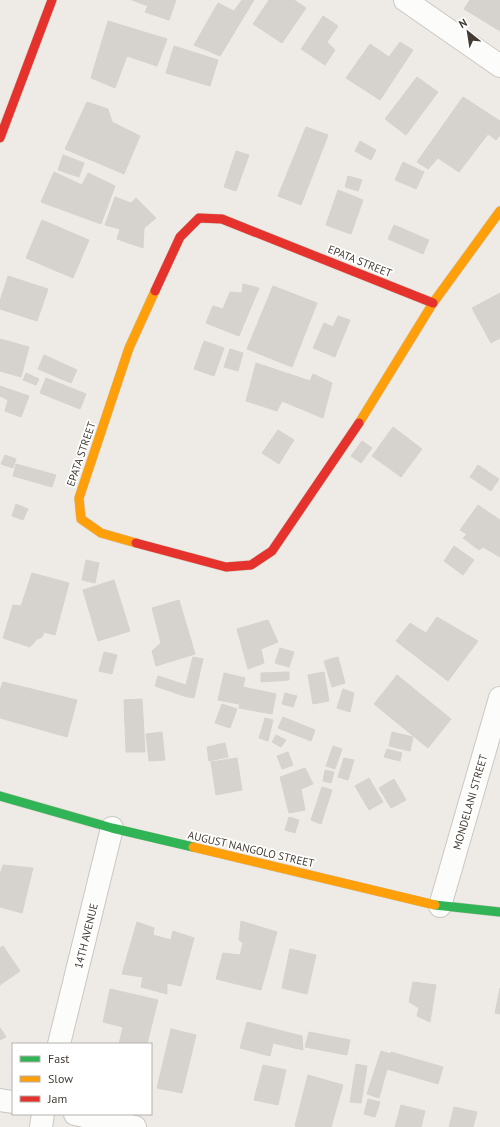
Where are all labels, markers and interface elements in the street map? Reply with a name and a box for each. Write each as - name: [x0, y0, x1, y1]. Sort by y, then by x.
- north arrow: [448, 12, 488, 52]
- text: N: [456, 15, 470, 31]
- street label: EPATA STREET: [326, 242, 394, 280]
- street label: EPATA STREET: [63, 420, 99, 488]
- street label: MONDELANI STREET: [450, 753, 490, 851]
- street label: AUGUST NANGOLO STREET: [186, 828, 316, 870]
- street label: 14TH AVENUE: [71, 902, 101, 970]
- legend: [12, 1043, 152, 1115]
- text: Fast: [48, 1051, 69, 1066]
- text: Slow: [48, 1071, 73, 1086]
- text: Jam: [47, 1091, 67, 1106]

